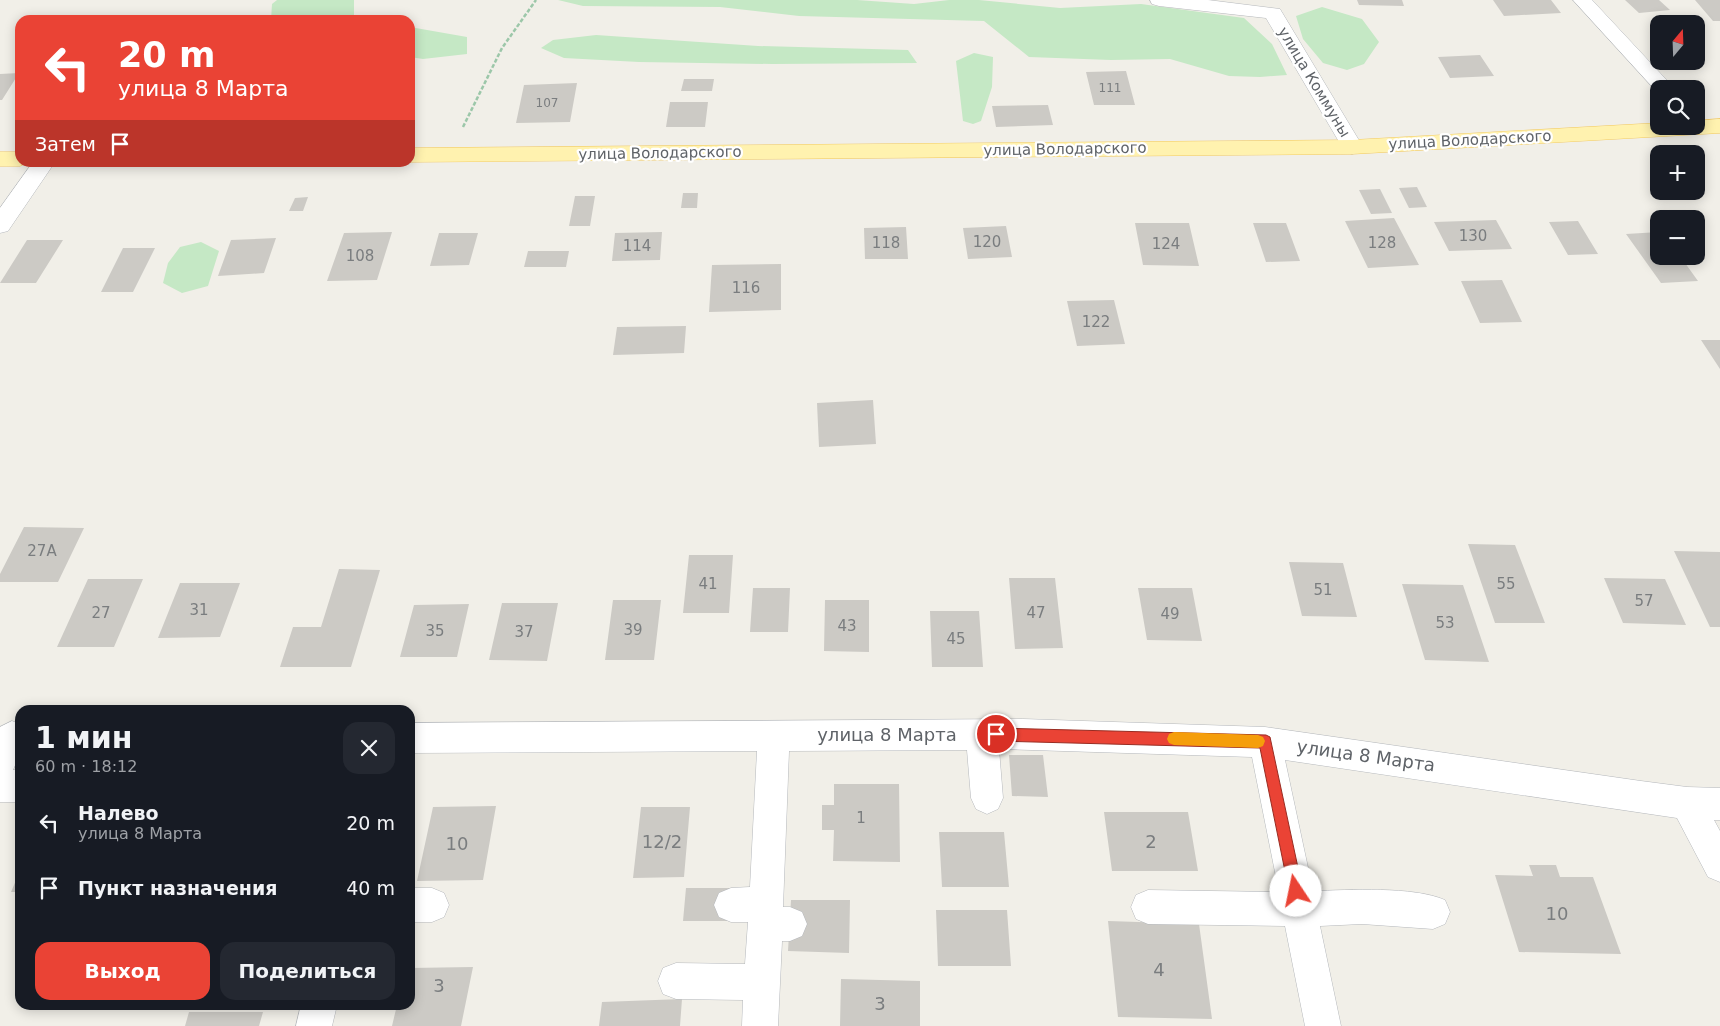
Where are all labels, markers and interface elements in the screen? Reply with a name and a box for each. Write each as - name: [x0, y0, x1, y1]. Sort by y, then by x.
- north arrow: [1650, 15, 1705, 70]
- map controls: [1650, 15, 1705, 265]
- street label: улица Коммуны: [1274, 24, 1354, 140]
- icon: left: [35, 35, 100, 100]
- text: 20 m: [118, 35, 215, 75]
- text: улица 8 Марта: [118, 76, 289, 101]
- button: search: [1650, 80, 1705, 135]
- house number: 111: [1099, 81, 1121, 95]
- house number: 107: [536, 96, 558, 110]
- street label: улица Володарского: [1388, 127, 1552, 153]
- icon: arrive: [106, 130, 134, 158]
- text: Затем: [35, 133, 96, 155]
- street label: улица Володарского: [983, 139, 1147, 159]
- street label: улица Володарского: [578, 143, 742, 163]
- button: +: [1650, 145, 1705, 200]
- button: −: [1650, 210, 1705, 265]
- house number: 130: [1459, 227, 1487, 245]
- house number: 120: [973, 233, 1001, 251]
- house number: 118: [872, 234, 900, 252]
- house number: 128: [1368, 234, 1396, 252]
- house number: 124: [1152, 235, 1180, 253]
- house number: 114: [623, 237, 651, 255]
- house number: 108: [346, 247, 374, 265]
- house number: 116: [732, 279, 760, 297]
- house number: 122: [1082, 313, 1110, 331]
- house number: 27А: [27, 542, 57, 560]
- house number: 41: [698, 575, 718, 593]
- house number: 55: [1496, 575, 1516, 593]
- house number: 51: [1313, 581, 1333, 599]
- house number: 57: [1634, 592, 1654, 610]
- house number: 31: [189, 601, 209, 619]
- house number: 27: [91, 604, 111, 622]
- house number: 47: [1026, 604, 1046, 622]
- house number: 49: [1160, 605, 1180, 623]
- house number: 53: [1435, 614, 1455, 632]
- house number: 43: [837, 617, 857, 635]
- house number: 39: [623, 621, 643, 639]
- house number: 35: [425, 622, 445, 640]
- house number: 37: [514, 623, 534, 641]
- house number: 45: [946, 630, 966, 648]
- pin: [975, 713, 1017, 755]
- text: 1 мин: [35, 720, 133, 755]
- icon: arrive: [982, 720, 1010, 748]
- button: close: [343, 722, 395, 774]
- street label: улица 8 Марта: [817, 724, 957, 745]
- street label: улица 8 Марта: [1296, 735, 1437, 776]
- text: 60 m · 18:12: [35, 757, 137, 776]
- text: Налево: [78, 802, 159, 824]
- icon: left: [35, 809, 63, 837]
- house number: 1: [856, 809, 866, 827]
- text: 20 m: [346, 812, 395, 834]
- text: улица 8 Марта: [78, 824, 202, 843]
- house number: 12/2: [642, 831, 682, 852]
- house number: 2: [1145, 831, 1157, 852]
- house number: 10: [446, 833, 468, 854]
- position arrow: [1269, 864, 1321, 916]
- icon: arrive: [35, 874, 63, 902]
- text: Пункт назначения: [78, 877, 277, 899]
- text: 40 m: [346, 877, 395, 899]
- house number: 10: [1546, 903, 1568, 924]
- button: Выход: [35, 942, 210, 1000]
- button: Поделиться: [220, 942, 395, 1000]
- house number: 4: [1153, 959, 1165, 980]
- house number: 3: [433, 975, 445, 996]
- house number: 3: [874, 993, 886, 1014]

